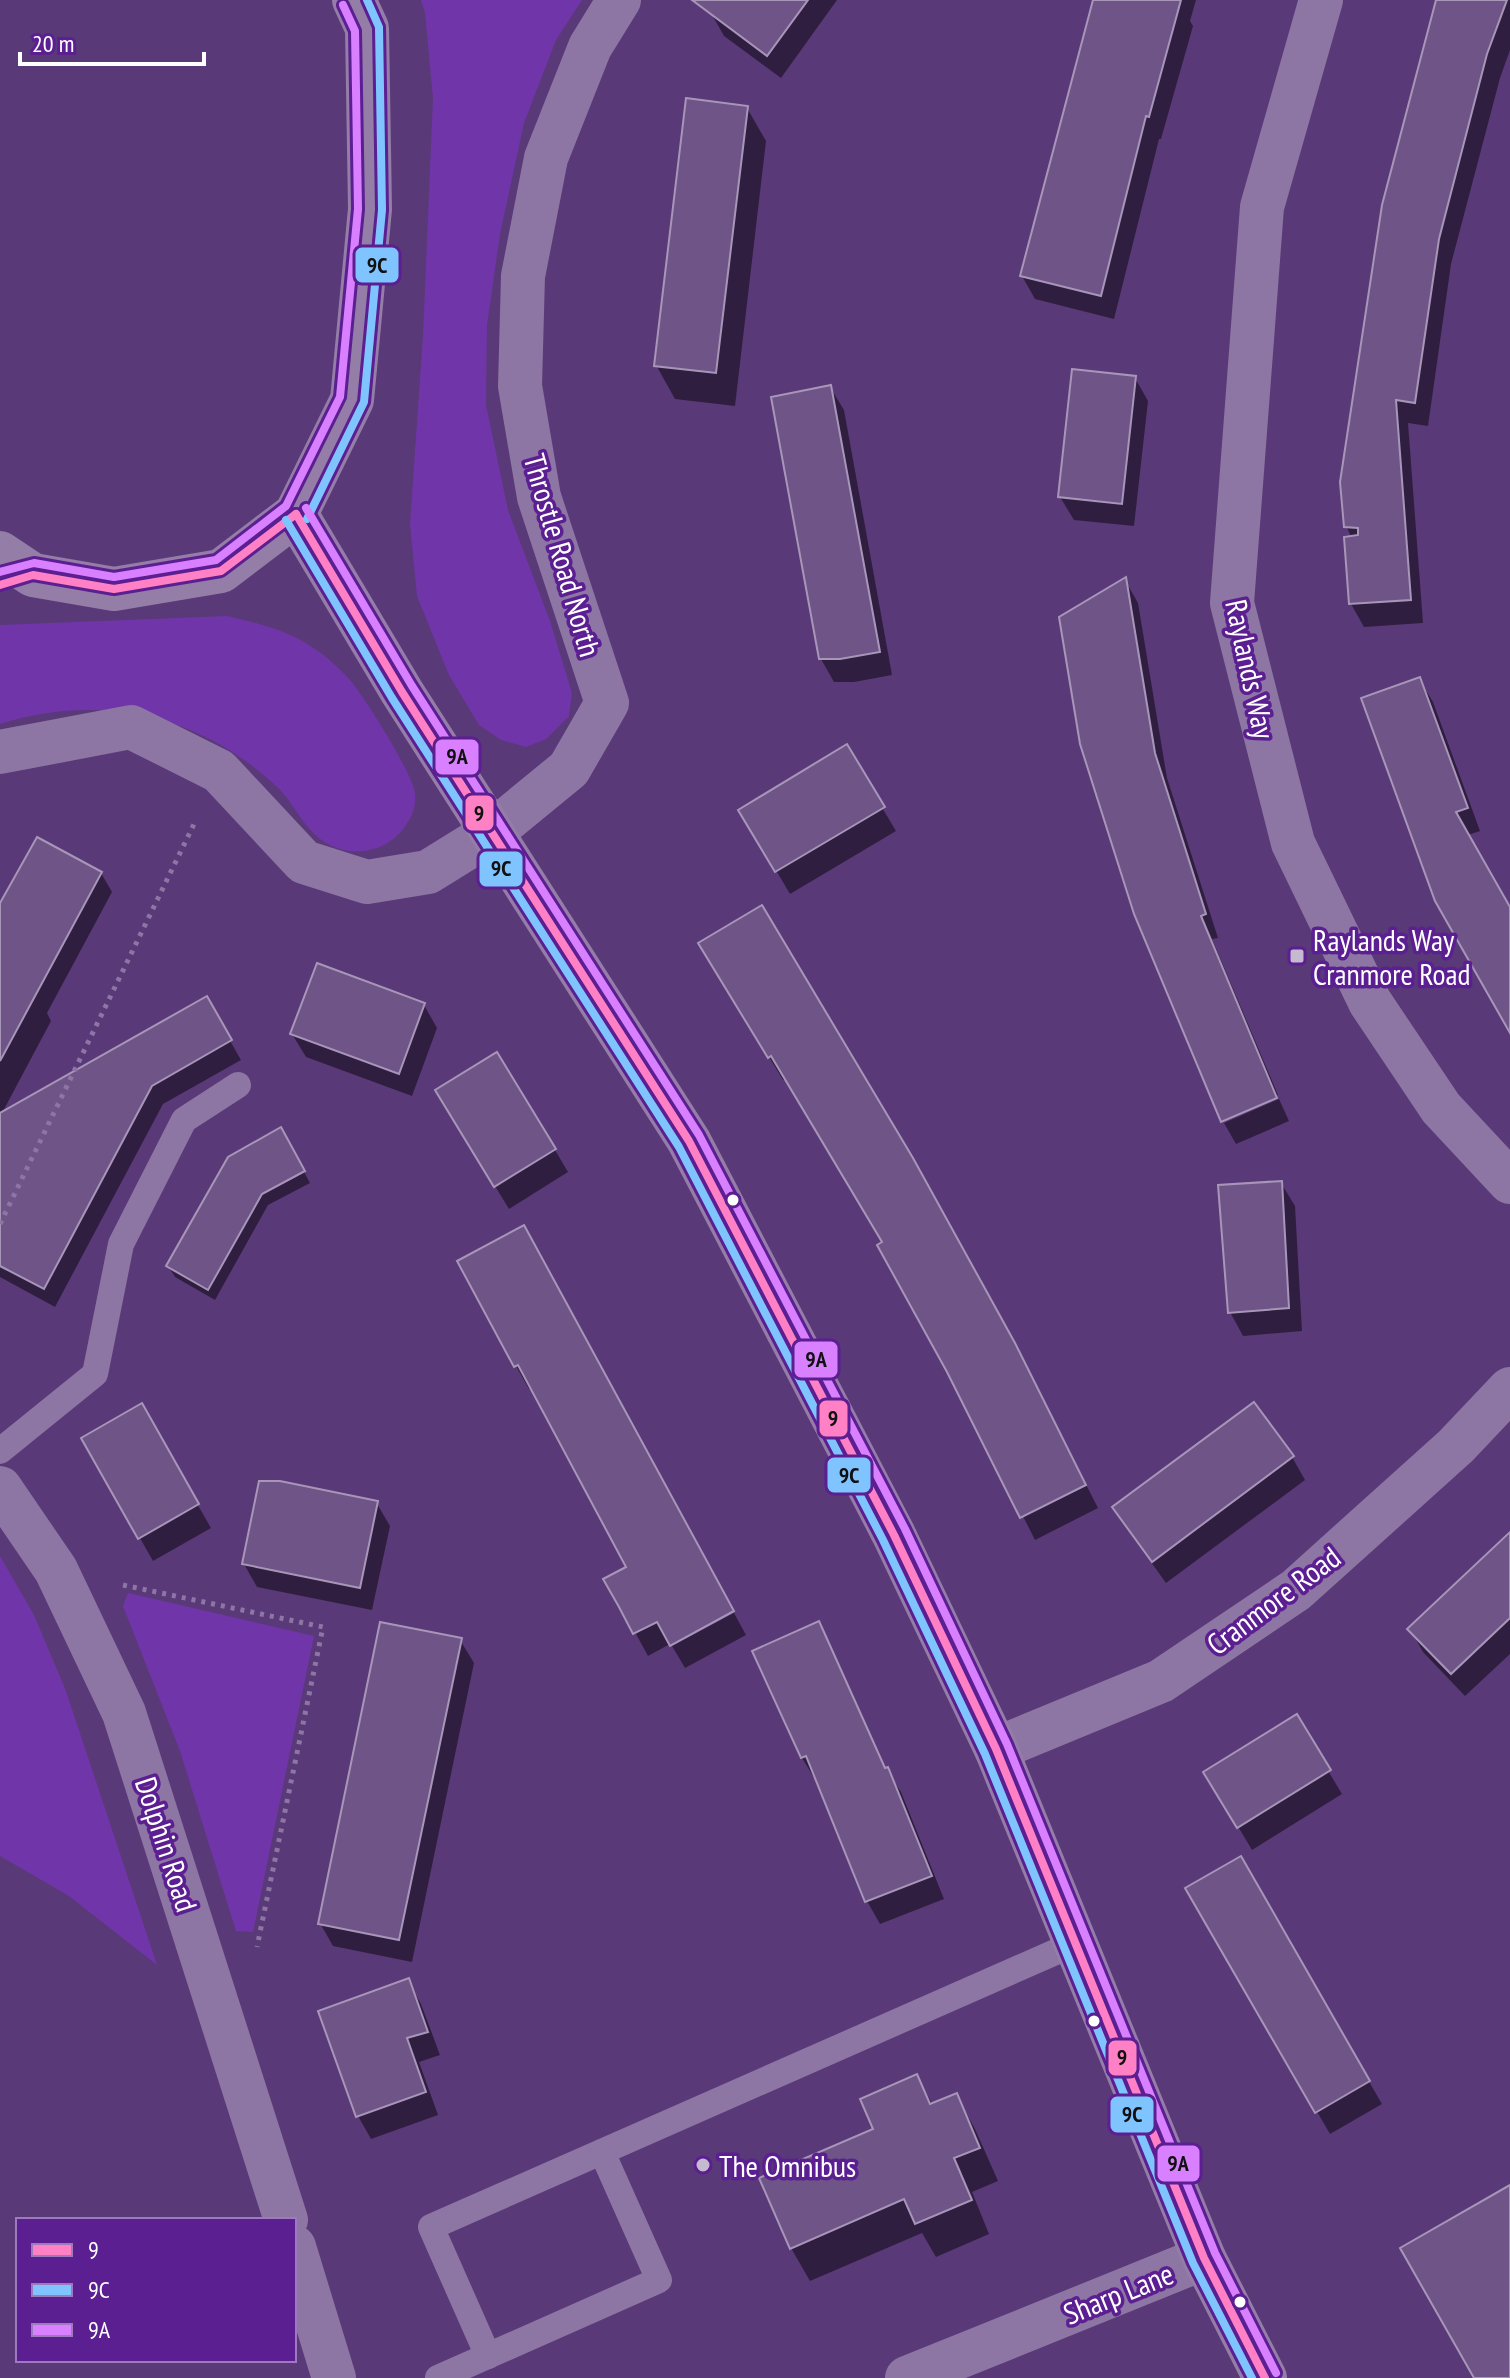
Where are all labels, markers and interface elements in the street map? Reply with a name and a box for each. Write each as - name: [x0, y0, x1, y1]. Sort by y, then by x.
- scale bar: [20, 16, 204, 66]
- text: 20 m: [32, 28, 74, 59]
- line badge: 9C: [354, 246, 400, 284]
- text: 9C: [367, 251, 387, 279]
- street label: Throstle Road North: [515, 449, 611, 661]
- street label: Raylands Way: [1217, 596, 1285, 743]
- line badge: 9A: [434, 738, 480, 776]
- text: 9A: [446, 742, 469, 770]
- line badge: 9: [464, 794, 495, 832]
- text: 9: [474, 799, 484, 827]
- line badge: 9C: [478, 850, 524, 888]
- text: 9C: [491, 854, 511, 882]
- place label: Raylands Way Cranmore Road: [1313, 920, 1470, 993]
- marker: Raylands Way Cranmore Road: [1288, 947, 1306, 965]
- unlabelled marker: [725, 1192, 741, 1208]
- line badge: 9A: [793, 1340, 839, 1379]
- text: 9A: [805, 1345, 828, 1373]
- line badge: 9: [818, 1399, 849, 1438]
- text: 9: [828, 1404, 838, 1432]
- line badge: 9C: [826, 1456, 872, 1494]
- text: 9C: [839, 1461, 859, 1489]
- street label: Cranmore Road: [1198, 1537, 1348, 1663]
- street label: Dolphin Road: [127, 1772, 207, 1916]
- unlabelled marker: [1086, 2013, 1102, 2029]
- line badge: 9: [1107, 2039, 1138, 2077]
- text: 9: [1117, 2043, 1127, 2071]
- line badge: 9C: [1109, 2095, 1155, 2134]
- text: 9C: [1122, 2100, 1142, 2128]
- line badge: 9A: [1156, 2144, 1201, 2183]
- place label: The Omnibus: [719, 2146, 856, 2185]
- text: 9A: [1167, 2149, 1190, 2177]
- marker: The Omnibus: [694, 2156, 712, 2174]
- legend: [16, 2218, 296, 2362]
- text: 9: [88, 2234, 99, 2265]
- street label: Sharp Lane: [1057, 2253, 1179, 2333]
- text: 9C: [88, 2274, 110, 2305]
- unlabelled marker: [1232, 2294, 1248, 2310]
- text: 9A: [88, 2314, 111, 2345]

